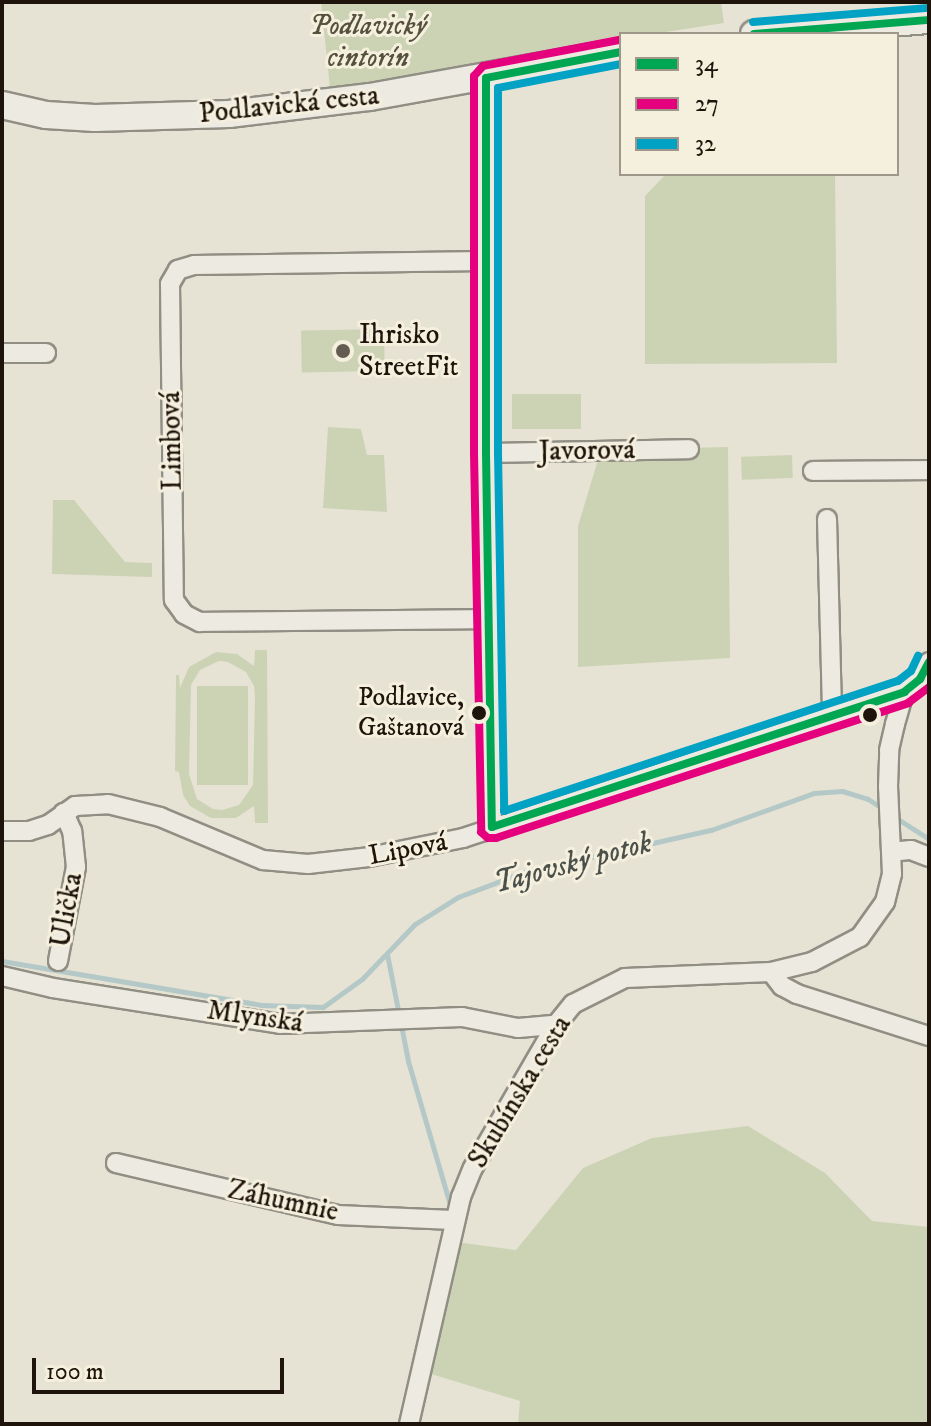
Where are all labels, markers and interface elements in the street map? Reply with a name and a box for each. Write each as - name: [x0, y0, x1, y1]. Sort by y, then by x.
- park label: Podlavický cintorín: [310, 9, 426, 75]
- legend: [619, 32, 899, 176]
- text: 34: [695, 49, 718, 79]
- street label: Podlavická cesta: [197, 79, 381, 131]
- text: 27: [695, 89, 719, 119]
- text: 32: [695, 129, 716, 159]
- place label: Ihrisko StreetFit: [359, 318, 458, 384]
- marker: Ihrisko StreetFit: [334, 342, 352, 360]
- street label: Limbová: [154, 391, 190, 491]
- street label: Javorová: [539, 433, 635, 469]
- place label: Podlavice, Gaštanová: [358, 682, 464, 744]
- marker: Podlavice, Gaštanová: [471, 705, 487, 721]
- unlabelled marker: [862, 707, 878, 723]
- street label: Lipová: [366, 825, 450, 873]
- water label: Tajovský potok: [490, 826, 656, 902]
- street label: Ulička: [44, 870, 90, 950]
- street label: Mlynská: [205, 994, 305, 1040]
- street label: Skubínska cesta: [461, 1010, 579, 1174]
- street label: Záhumnie: [225, 1173, 341, 1229]
- scale bar: [36, 1342, 288, 1392]
- text: 100 m: [46, 1357, 104, 1387]

